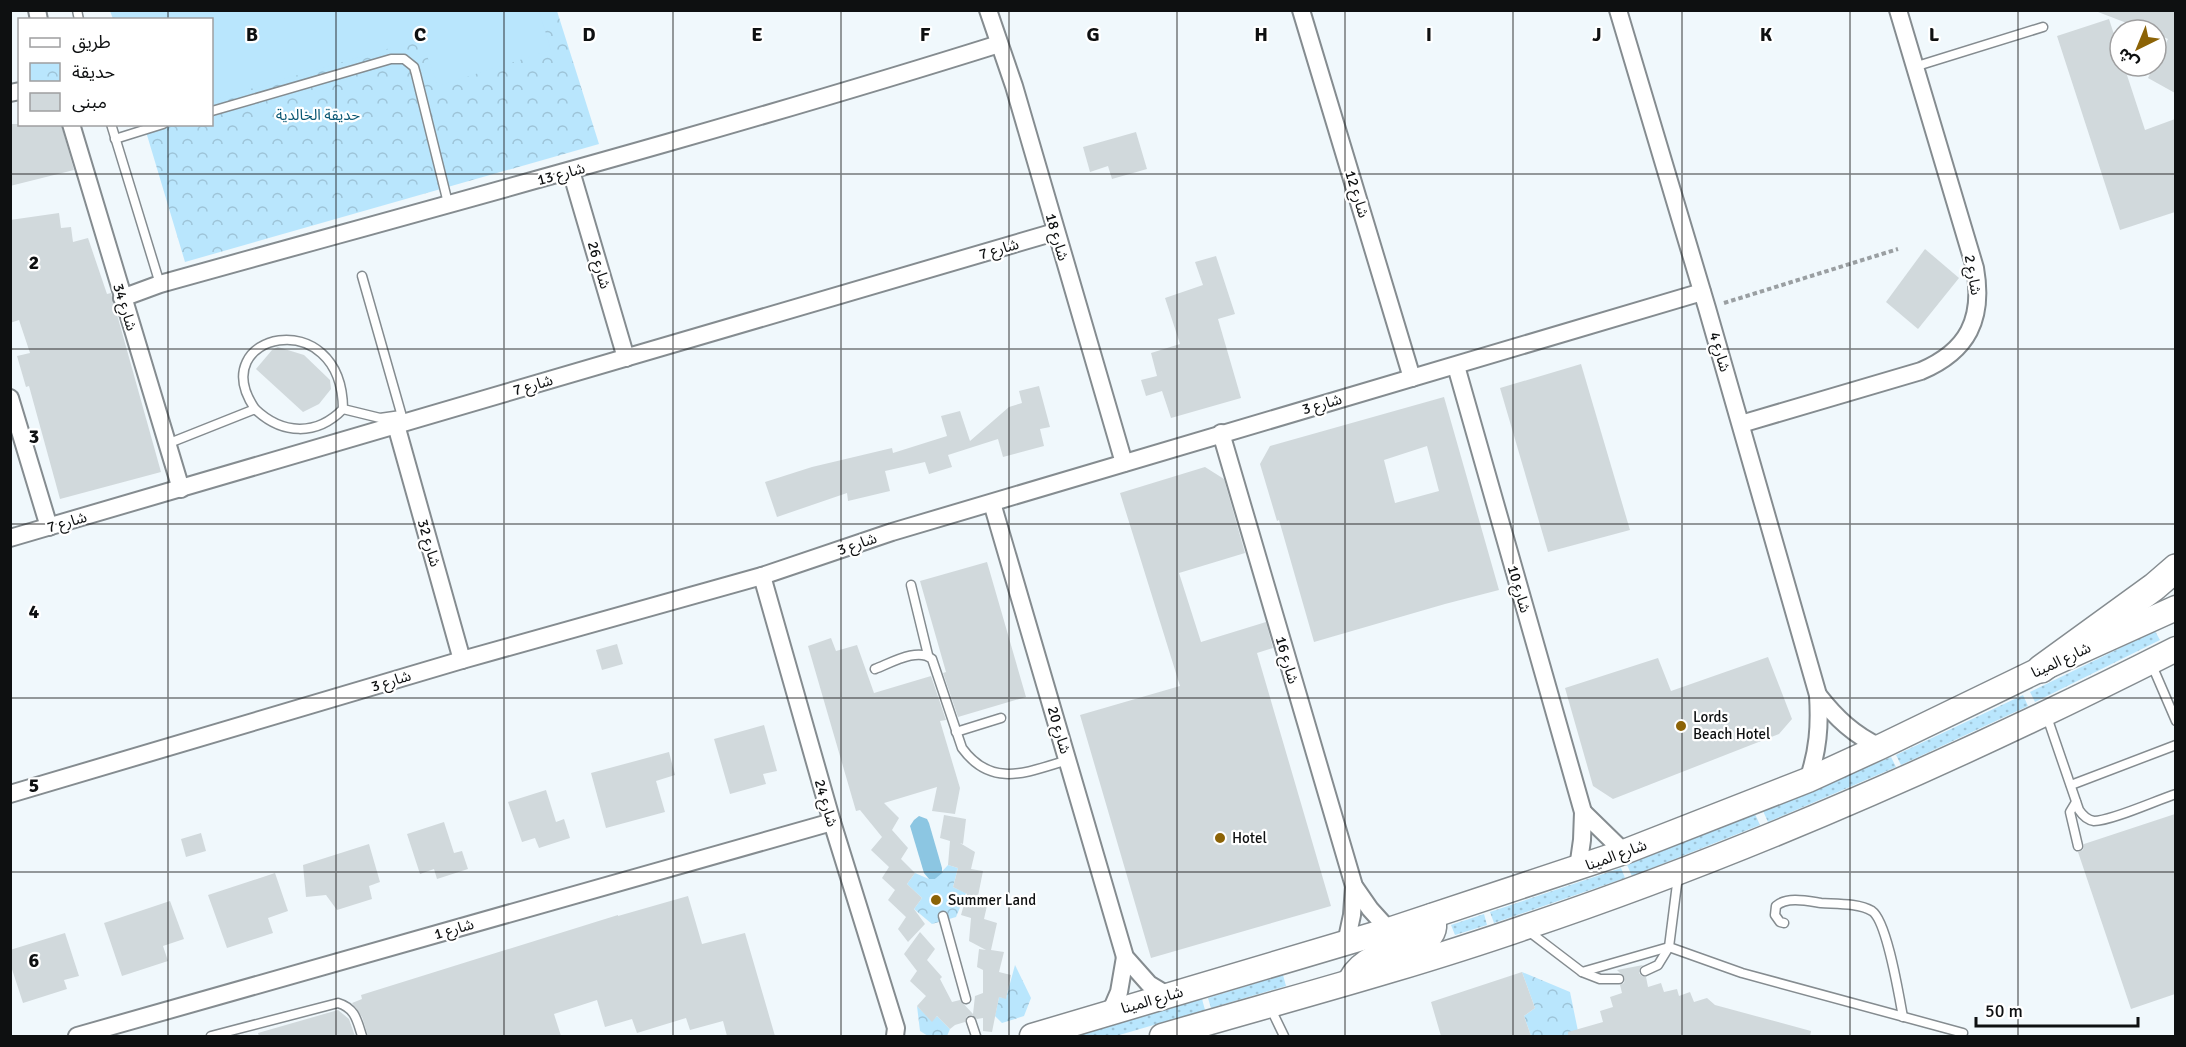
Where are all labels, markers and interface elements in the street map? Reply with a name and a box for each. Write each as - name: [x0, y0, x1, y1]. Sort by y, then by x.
- legend: [18, 18, 213, 126]
- north arrow: [2108, 18, 2168, 78]
- text: B: [246, 22, 258, 47]
- text: C: [414, 22, 426, 47]
- text: D: [582, 22, 596, 47]
- text: E: [751, 22, 763, 47]
- text: F: [920, 22, 931, 47]
- text: G: [1086, 22, 1100, 47]
- text: H: [1254, 22, 1268, 47]
- text: I: [1426, 22, 1432, 47]
- text: J: [1592, 22, 1602, 47]
- text: K: [1760, 22, 1773, 47]
- text: L: [1929, 22, 1940, 47]
- text: طريق: [72, 31, 111, 53]
- text: ش: [2114, 43, 2143, 73]
- text: حديقة: [72, 61, 115, 83]
- text: مبنى: [72, 91, 107, 113]
- park label: حديقة الخالدية: [276, 106, 360, 124]
- street label: شارع 13: [535, 159, 588, 192]
- street label: شارع 12: [1338, 168, 1373, 221]
- street label: شارع 18: [1039, 211, 1072, 264]
- street label: شارع 7: [977, 235, 1022, 266]
- street label: شارع 26: [581, 239, 614, 292]
- text: 2: [29, 250, 39, 275]
- street label: شارع 2: [1958, 253, 1985, 297]
- street label: شارع 34: [106, 281, 141, 334]
- street label: شارع 4: [1703, 330, 1734, 375]
- street label: شارع 7: [511, 371, 556, 402]
- street label: شارع 3: [1300, 390, 1345, 421]
- text: 3: [29, 424, 39, 449]
- street label: شارع 7: [45, 508, 90, 539]
- street label: شارع 32: [411, 517, 444, 570]
- street label: شارع 3: [835, 529, 880, 562]
- street label: شارع 10: [1501, 563, 1534, 616]
- text: 4: [29, 599, 40, 624]
- street label: شارع 16: [1269, 634, 1302, 687]
- street label: شارع المينا: [2028, 638, 2095, 684]
- street label: شارع 3: [369, 666, 414, 698]
- street label: شارع 20: [1041, 704, 1074, 757]
- place label: Lords Beach Hotel: [1693, 708, 1770, 743]
- marker: Lords Beach Hotel: [1674, 719, 1688, 733]
- text: 5: [29, 773, 39, 798]
- street label: شارع 24: [808, 777, 841, 830]
- place label: Hotel: [1232, 829, 1267, 847]
- marker: Hotel: [1213, 831, 1227, 845]
- street label: شارع المينا: [1583, 836, 1650, 877]
- place label: Summer Land: [948, 891, 1036, 909]
- marker: Summer Land: [929, 893, 943, 907]
- street label: شارع 1: [432, 915, 477, 946]
- text: 6: [29, 948, 40, 973]
- street label: شارع المينا: [1119, 982, 1186, 1020]
- scale bar: [1976, 990, 2138, 1028]
- text: 50 m: [1985, 1000, 2023, 1022]

